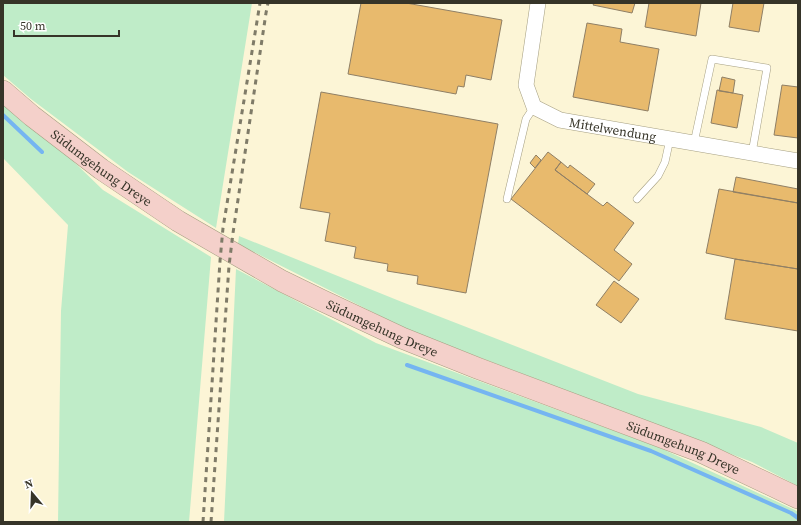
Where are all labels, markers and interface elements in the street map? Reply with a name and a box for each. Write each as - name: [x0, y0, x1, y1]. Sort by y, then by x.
- scale bar: [14, 12, 119, 38]
- text: 50 m: [20, 18, 46, 34]
- street label: Mittelwendung: [568, 114, 658, 146]
- street label: Südumgehung Dreye: [47, 126, 156, 210]
- street label: Südumgehung Dreye: [323, 296, 441, 361]
- street label: Südumgehung Dreye: [624, 417, 743, 478]
- north arrow: [12, 473, 52, 513]
- text: N: [23, 476, 35, 492]

